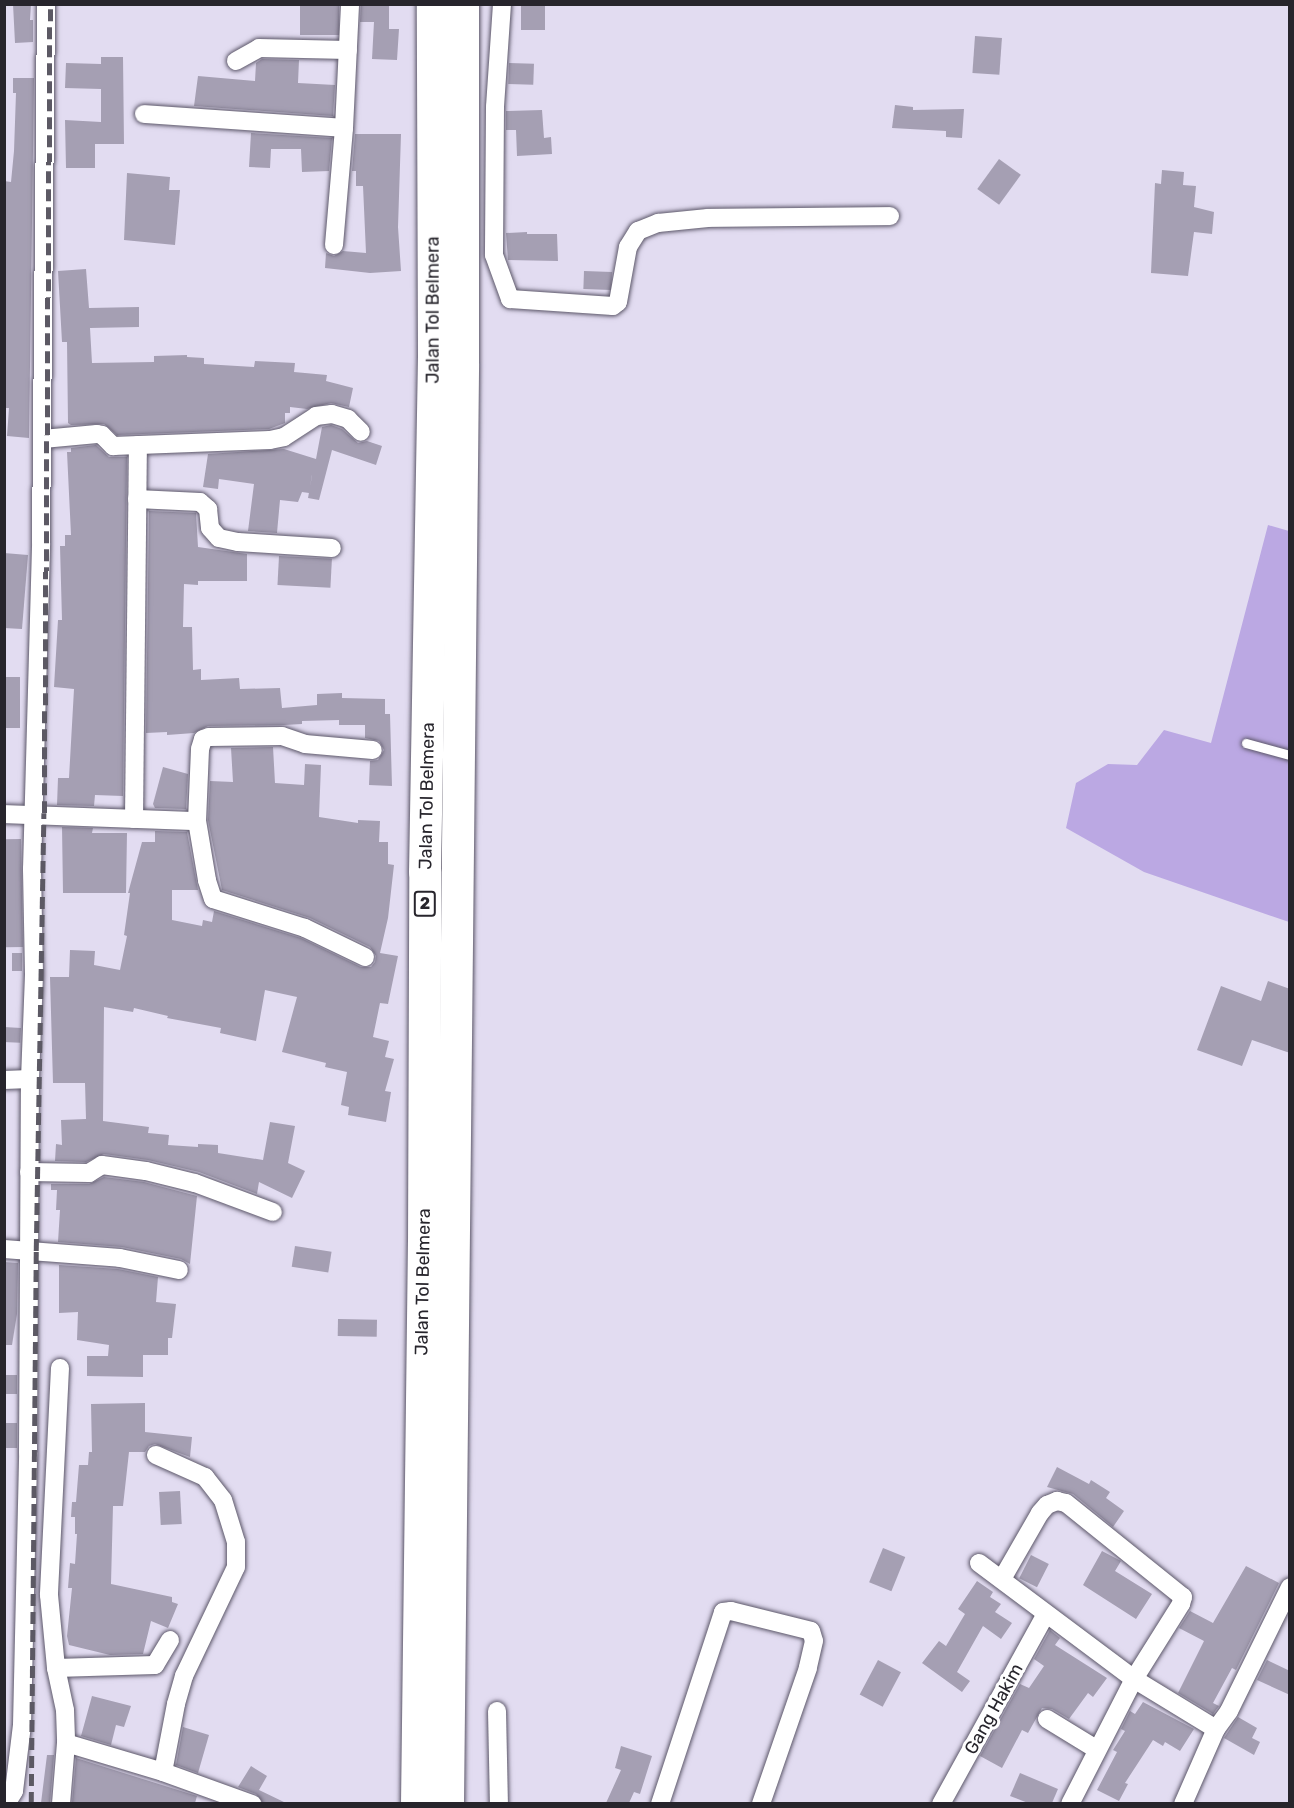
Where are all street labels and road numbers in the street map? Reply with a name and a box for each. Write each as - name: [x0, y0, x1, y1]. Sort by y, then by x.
- street label: Jalan Tol Belmera: [422, 236, 444, 384]
- street label: Jalan Tol Belmera: [415, 722, 439, 870]
- road number: 2: [413, 891, 437, 917]
- street label: Jalan Tol Belmera: [411, 1208, 435, 1356]
- street label: Gang Hakim: [960, 1660, 1028, 1758]

